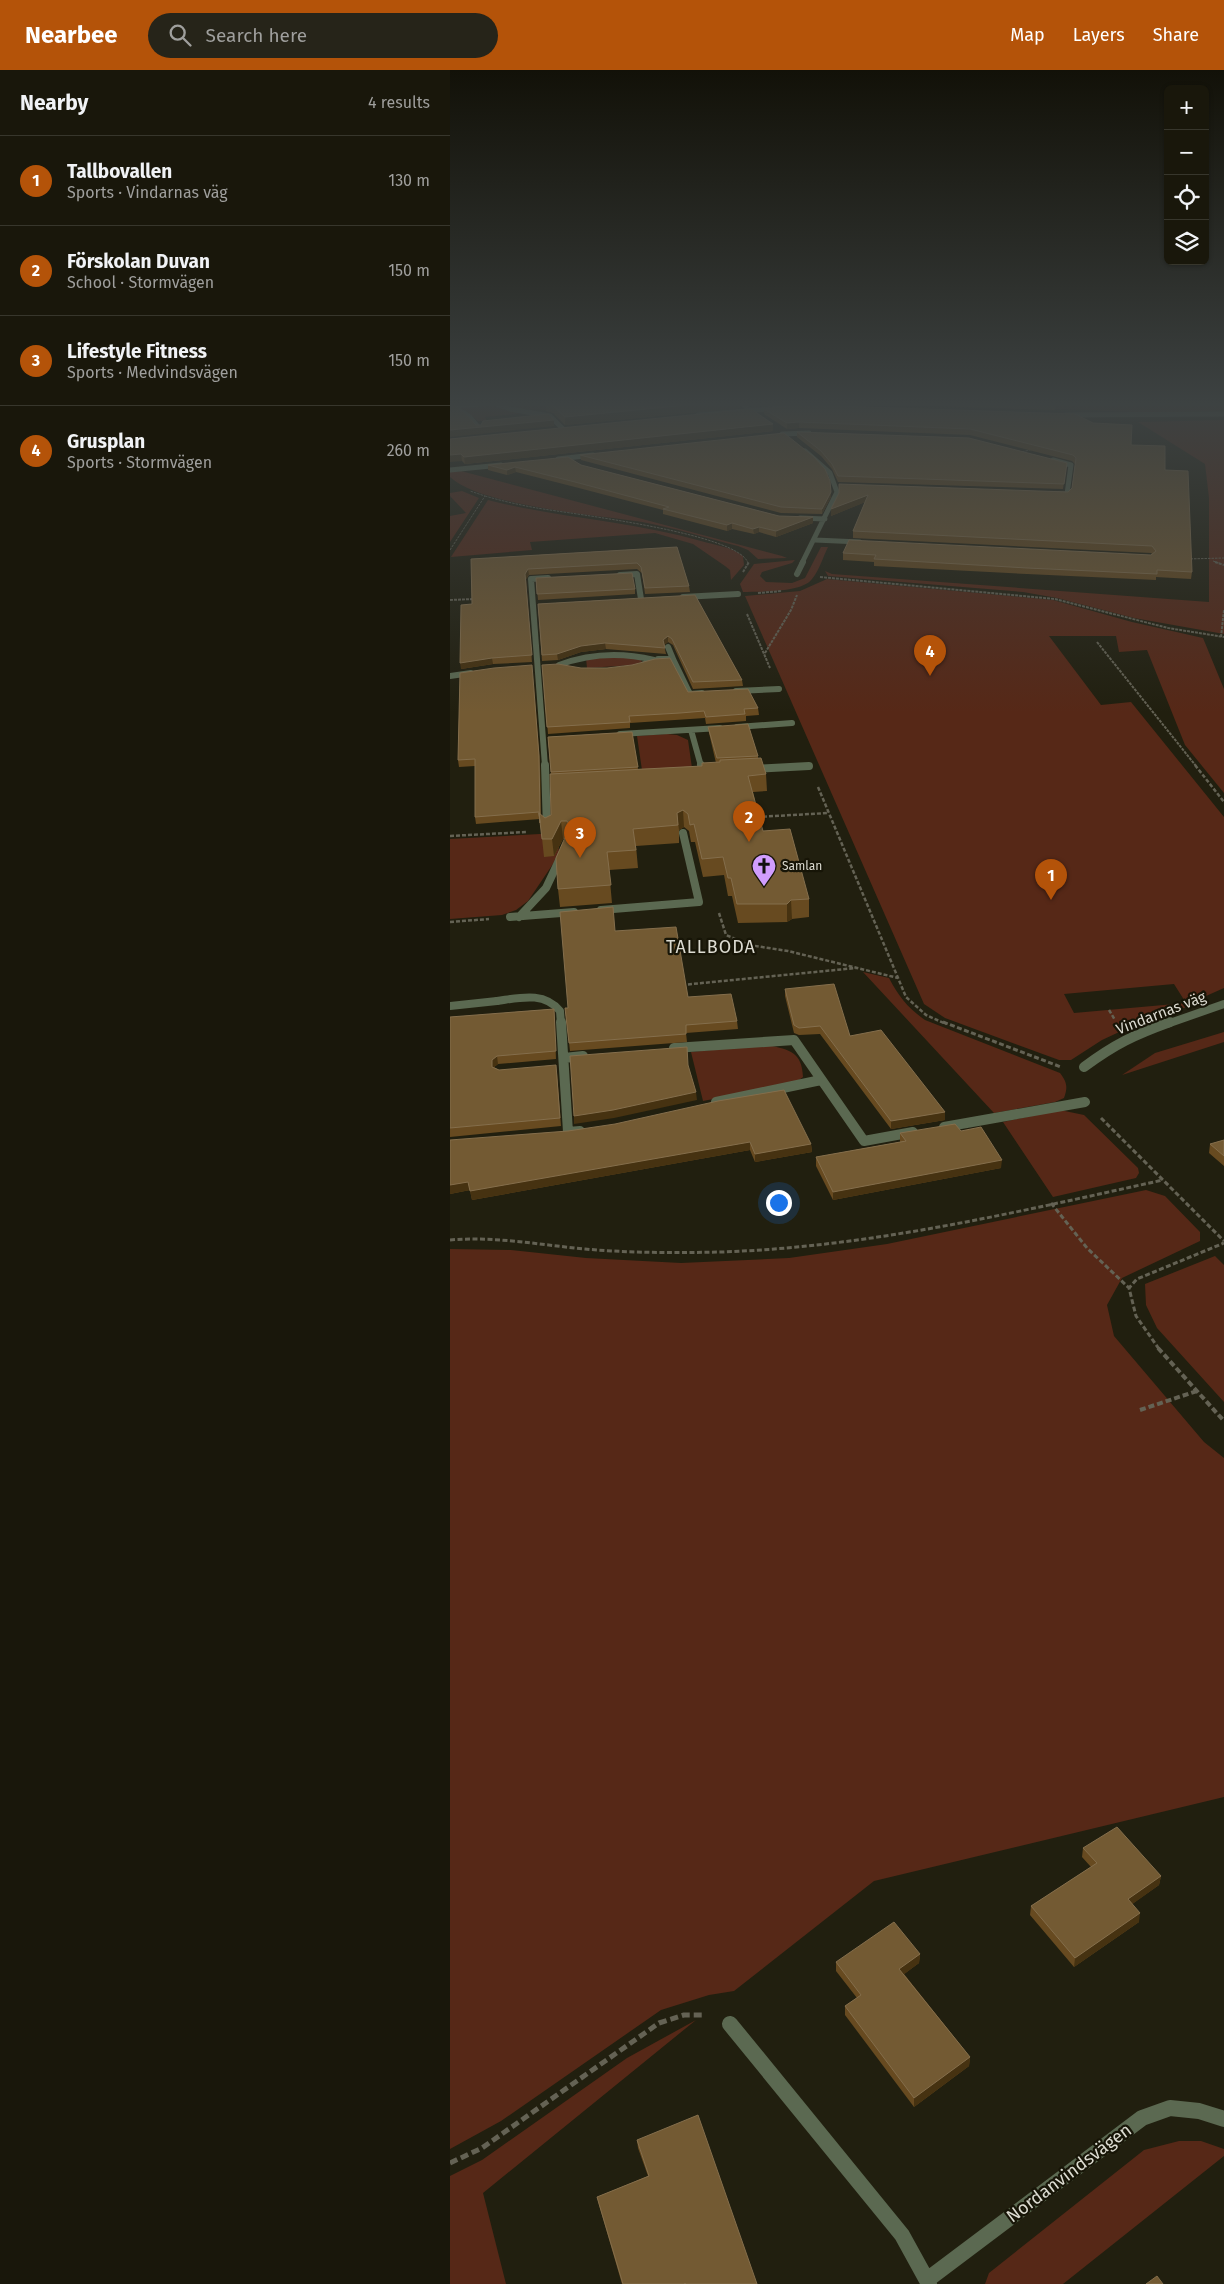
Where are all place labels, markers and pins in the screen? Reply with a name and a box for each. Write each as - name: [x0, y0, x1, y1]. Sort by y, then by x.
- pin: 4: [914, 635, 946, 676]
- pin: 2: [733, 801, 765, 842]
- pin: 3: [564, 817, 596, 858]
- church icon: Samlan: [751, 853, 777, 887]
- place label: Samlan: [782, 859, 822, 873]
- pin: 1: [1035, 859, 1067, 900]

